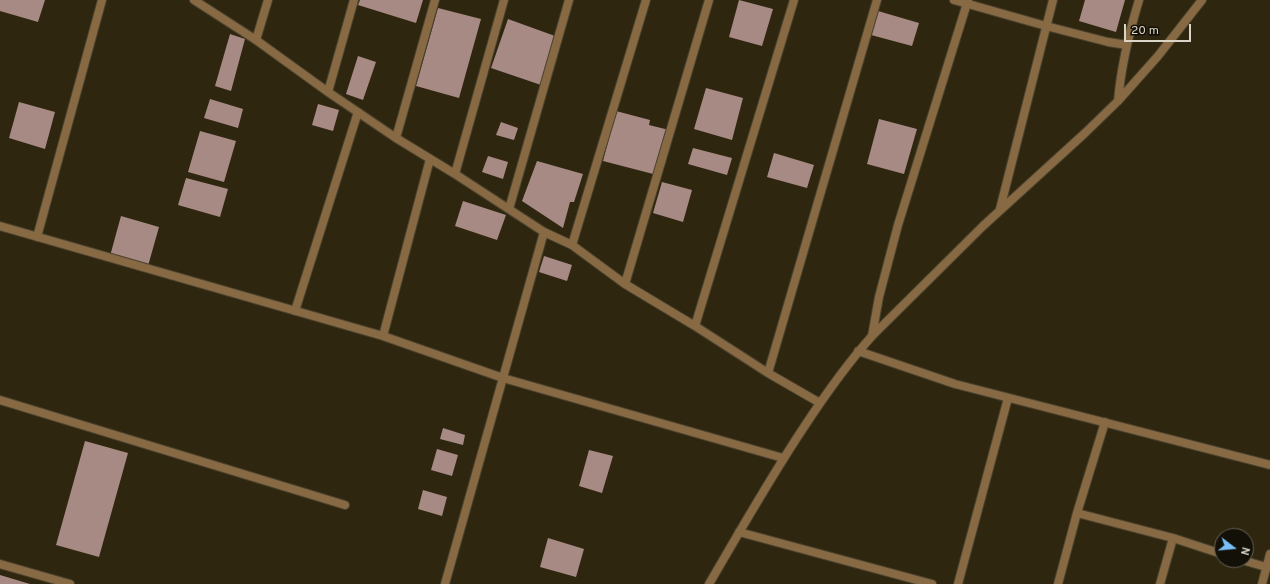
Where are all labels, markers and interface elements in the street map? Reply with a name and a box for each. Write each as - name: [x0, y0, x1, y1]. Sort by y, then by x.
- scale bar: [1126, 16, 1193, 42]
- text: 20 m: [1131, 23, 1159, 39]
- north arrow: [1214, 528, 1254, 568]
- text: N: [1237, 545, 1252, 557]

